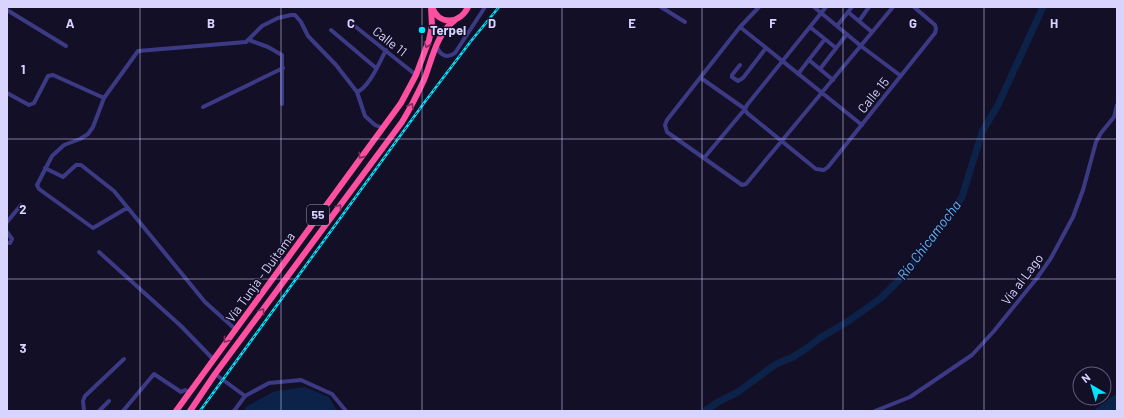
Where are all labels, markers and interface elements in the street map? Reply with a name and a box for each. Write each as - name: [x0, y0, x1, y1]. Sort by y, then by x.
- text: A: [66, 15, 75, 31]
- text: B: [207, 15, 215, 31]
- text: C: [347, 15, 355, 31]
- text: D: [488, 15, 496, 31]
- text: E: [628, 15, 636, 31]
- text: F: [769, 15, 777, 31]
- text: G: [909, 15, 917, 31]
- text: H: [1050, 15, 1058, 31]
- place label: Terpel: [430, 22, 466, 38]
- street label: Calle 11: [370, 23, 410, 59]
- marker: Terpel: [417, 25, 427, 35]
- one-way arrow: [423, 42, 432, 49]
- text: 1: [21, 61, 25, 77]
- street label: Calle 15: [854, 74, 892, 116]
- one-way arrow: [407, 103, 414, 110]
- one-way arrow: [359, 152, 366, 159]
- water label: Río Chicamocha: [893, 197, 964, 283]
- text: 2: [19, 201, 27, 217]
- one-way arrow: [334, 204, 341, 211]
- road number: 55: [307, 205, 329, 225]
- street label: Vía Tunja - Duitama: [222, 229, 298, 325]
- street label: Vía al Lago: [998, 250, 1046, 308]
- one-way arrow: [257, 308, 264, 315]
- one-way arrow: [224, 336, 231, 343]
- text: 3: [19, 340, 27, 356]
- north arrow: [1072, 366, 1112, 406]
- text: N: [1079, 370, 1092, 385]

